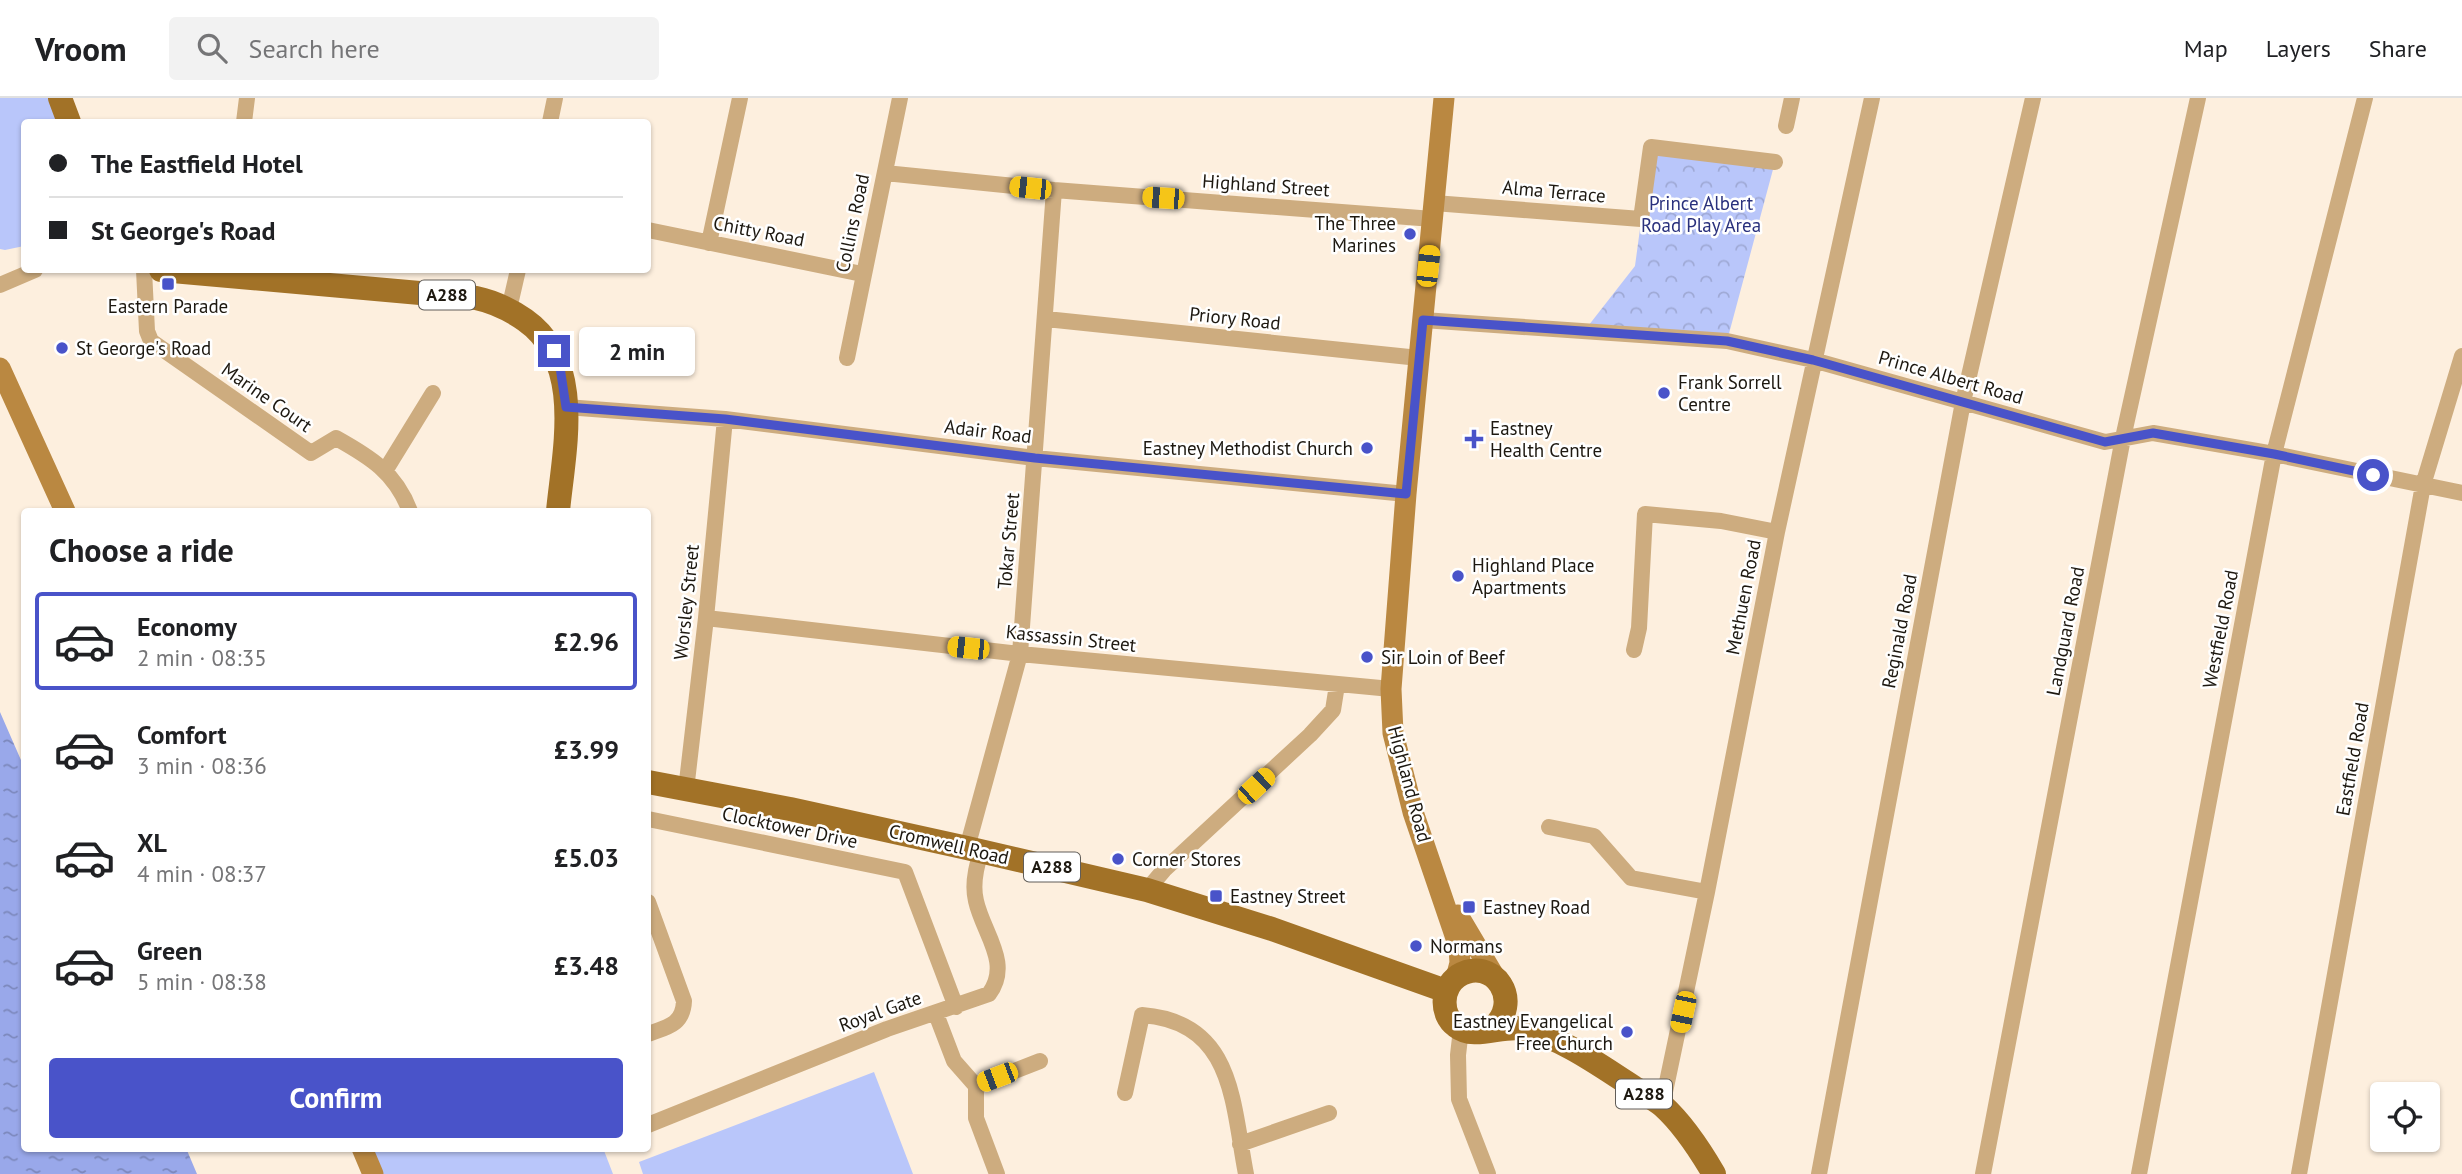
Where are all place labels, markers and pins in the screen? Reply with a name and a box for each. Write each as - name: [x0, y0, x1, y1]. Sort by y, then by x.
- place label: The Three Marines: [1314, 211, 1396, 257]
- marker: The Three Marines: [1402, 226, 1418, 242]
- marker: Eastern Parade: [160, 276, 176, 292]
- place label: Eastern Parade: [108, 294, 228, 318]
- place label: St George's Road: [76, 336, 211, 360]
- marker: St George's Road: [54, 340, 70, 356]
- place label: Frank Sorrell Centre: [1678, 370, 1782, 416]
- marker: Frank Sorrell Centre: [1656, 385, 1672, 401]
- place label: Eastney Health Centre: [1490, 416, 1602, 462]
- marker: Eastney Health Centre: [1464, 429, 1484, 449]
- place label: Eastney Methodist Church: [1143, 436, 1353, 460]
- marker: Eastney Methodist Church: [1359, 440, 1375, 456]
- place label: Highland Place Apartments: [1472, 553, 1595, 599]
- marker: Highland Place Apartments: [1450, 568, 1466, 584]
- place label: Sir Loin of Beef: [1381, 645, 1505, 669]
- marker: Sir Loin of Beef: [1359, 649, 1375, 665]
- place label: Corner Stores: [1132, 847, 1241, 871]
- marker: Corner Stores: [1110, 851, 1126, 867]
- place label: Eastney Street: [1230, 884, 1346, 908]
- marker: Eastney Street: [1208, 888, 1224, 904]
- place label: Eastney Road: [1483, 895, 1590, 919]
- marker: Eastney Road: [1461, 899, 1477, 915]
- place label: Normans: [1430, 934, 1503, 958]
- marker: Normans: [1408, 938, 1424, 954]
- place label: Eastney Evangelical Free Church: [1453, 1009, 1613, 1055]
- marker: Eastney Evangelical Free Church: [1619, 1024, 1635, 1040]

